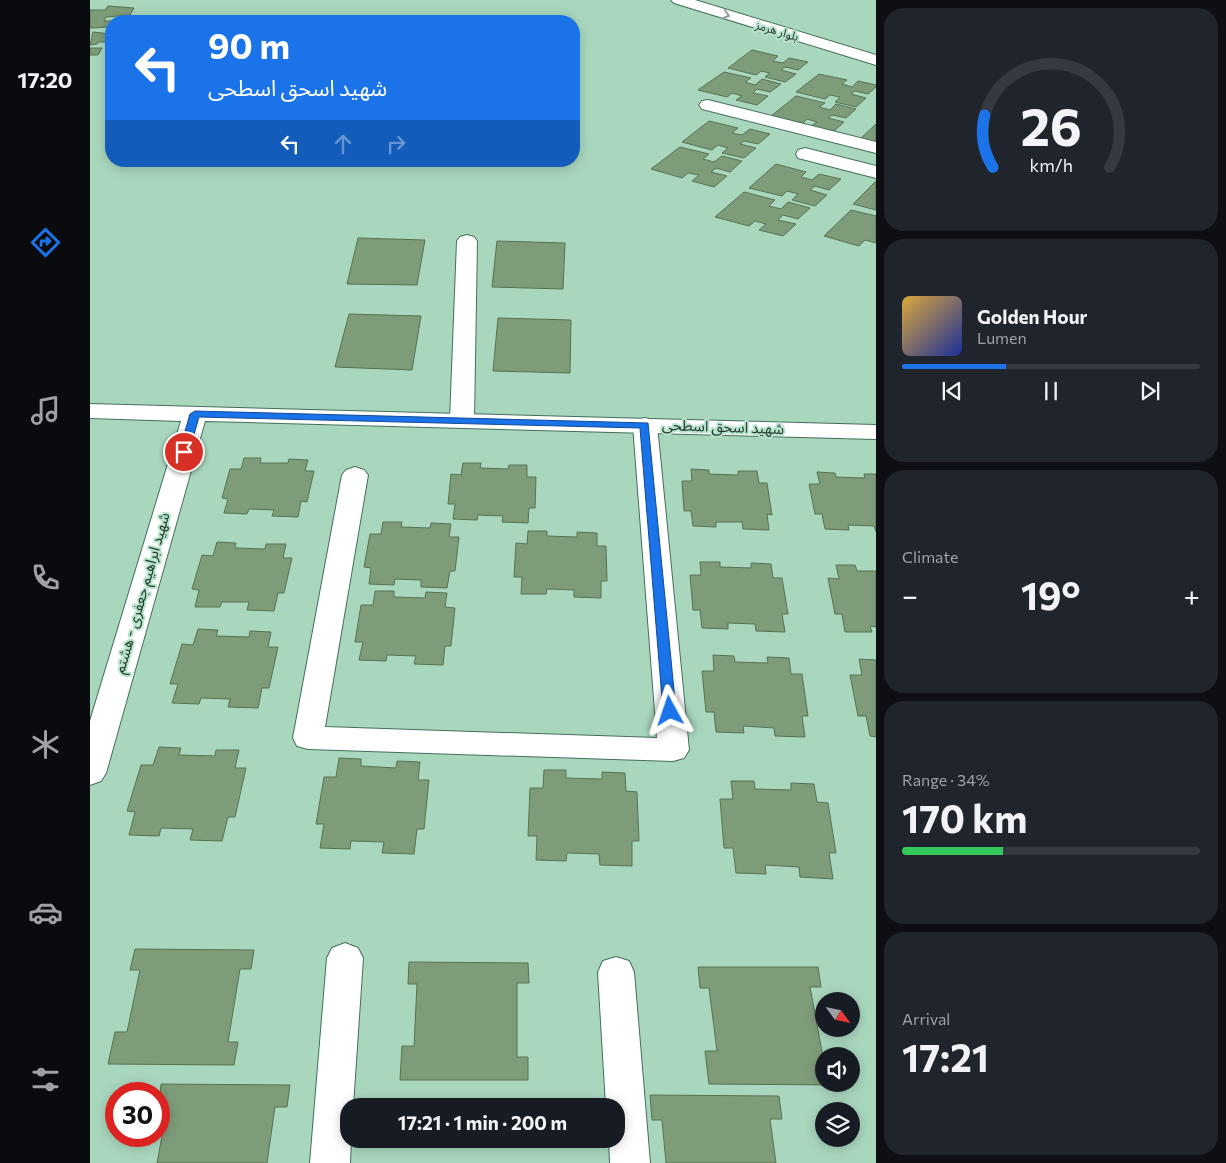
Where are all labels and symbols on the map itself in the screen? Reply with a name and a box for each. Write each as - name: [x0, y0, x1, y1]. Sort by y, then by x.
- one-way arrow: [721, 9, 729, 19]
- street label: بلوار هرمز: [753, 17, 801, 44]
- street label: شهید اسحق اسطحی: [662, 415, 785, 439]
- pin: [163, 431, 205, 473]
- street label: شهید ابراهیم جعفری - هشتم: [109, 510, 176, 676]
- position arrow: [643, 684, 695, 736]
- north arrow: [815, 992, 860, 1038]
- speed limit sign: 30: [105, 1082, 170, 1147]

